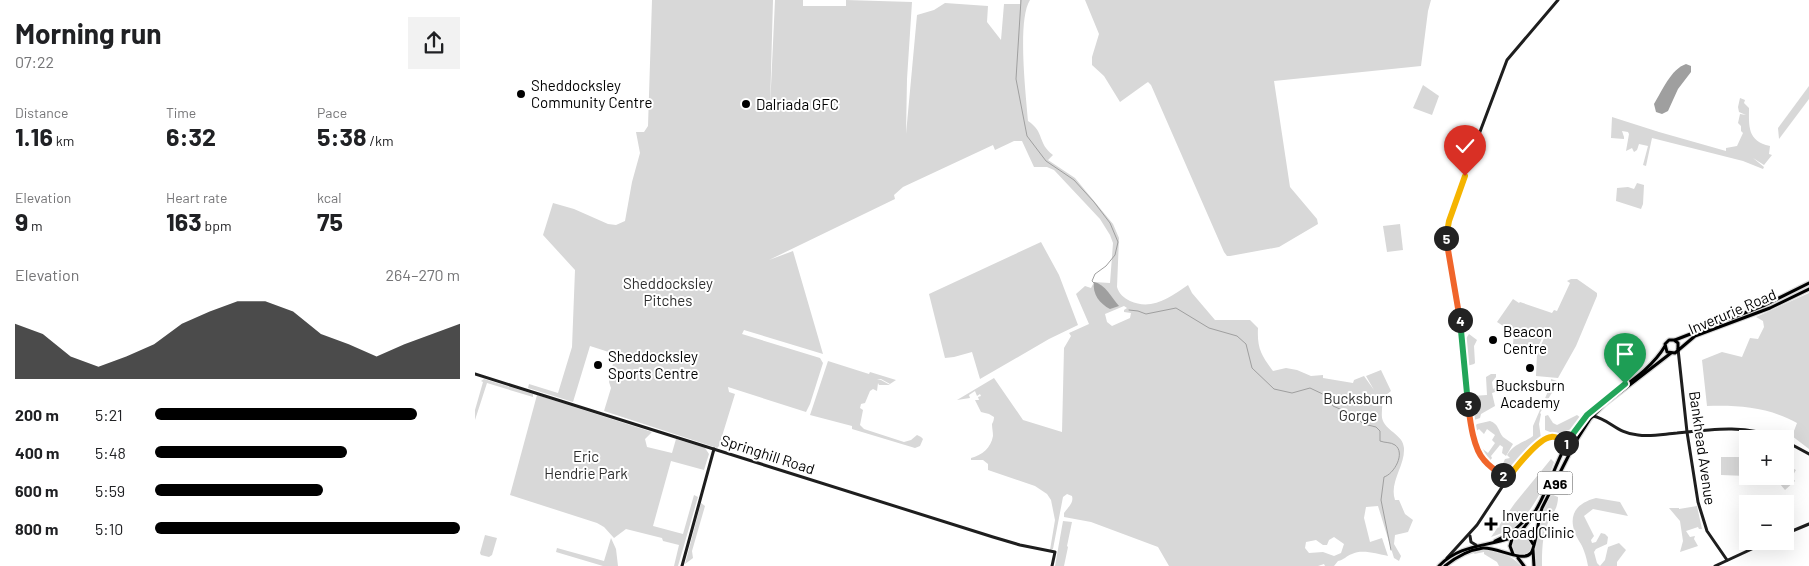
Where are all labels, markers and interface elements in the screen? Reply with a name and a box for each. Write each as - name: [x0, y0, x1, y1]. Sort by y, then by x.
- text: Morning run: [15, 16, 162, 50]
- button: share: [408, 17, 460, 69]
- text: 07:22: [15, 52, 54, 71]
- place label: Sheddocksley Community Centre: [531, 76, 652, 111]
- marker: Sheddocksley Community Centre: [515, 88, 527, 100]
- place label: Dalriada GFC: [756, 95, 839, 113]
- marker: Dalriada GFC: [740, 98, 752, 110]
- text: Distance: [15, 104, 68, 121]
- text: Time: [166, 104, 196, 121]
- text: Pace: [317, 104, 347, 121]
- text: 1.16: [15, 121, 53, 151]
- text: 6:32: [166, 121, 216, 151]
- text: 5:38: [317, 121, 367, 151]
- pin: [1444, 125, 1486, 176]
- text: km: [53, 132, 74, 149]
- text: /km: [367, 132, 394, 149]
- icon: check: [1451, 132, 1479, 160]
- text: Elevation: [15, 189, 71, 206]
- text: Heart rate: [166, 189, 227, 206]
- text: kcal: [317, 189, 341, 206]
- text: 9: [15, 206, 28, 236]
- text: 163: [166, 206, 202, 236]
- text: 75: [317, 206, 343, 236]
- text: m: [28, 217, 43, 234]
- text: bpm: [202, 217, 232, 234]
- pin: 5: [1433, 226, 1459, 250]
- text: 5: [1443, 230, 1450, 247]
- text: Elevation: [15, 265, 79, 284]
- text: 264–270 m: [386, 265, 460, 284]
- park label: Sheddocksley Pitches: [623, 274, 713, 309]
- street label: Inverurie Road: [1685, 284, 1779, 338]
- pin: 4: [1447, 308, 1473, 332]
- text: 4: [1456, 312, 1465, 329]
- place label: Beacon Centre: [1503, 322, 1552, 357]
- pin: [1604, 333, 1646, 384]
- marker: Beacon Centre: [1487, 334, 1499, 346]
- icon: arrive: [1611, 340, 1639, 368]
- place label: Sheddocksley Sports Centre: [608, 347, 698, 382]
- marker: Sheddocksley Sports Centre: [592, 359, 604, 371]
- marker: Bucksburn Academy: [1524, 362, 1536, 374]
- place label: Bucksburn Academy: [1495, 376, 1565, 411]
- park label: Bucksburn Gorge: [1323, 389, 1393, 424]
- street label: Bankhead Avenue: [1686, 390, 1720, 506]
- pin: 3: [1455, 392, 1481, 416]
- text: 3: [1465, 396, 1472, 413]
- text: 200 m: [15, 405, 59, 424]
- text: 5:21: [95, 405, 123, 424]
- street label: Springhill Road: [719, 430, 817, 478]
- pin: 1: [1553, 430, 1579, 456]
- map controls: [1739, 430, 1794, 550]
- button: +: [1739, 430, 1794, 485]
- text: 1: [1564, 435, 1569, 452]
- text: 400 m: [15, 443, 59, 462]
- text: 5:48: [95, 443, 126, 462]
- park label: Eric Hendrie Park: [544, 447, 628, 482]
- pin: 2: [1491, 462, 1515, 488]
- text: 2: [1500, 467, 1507, 484]
- road number: A96: [1537, 472, 1573, 494]
- text: 600 m: [15, 481, 58, 500]
- text: 5:59: [95, 481, 125, 500]
- button: −: [1739, 495, 1794, 550]
- place label: Inverurie Road Clinic: [1502, 506, 1574, 541]
- marker: Inverurie Road Clinic: [1484, 517, 1498, 531]
- text: 800 m: [15, 519, 58, 538]
- text: 5:10: [95, 519, 123, 538]

